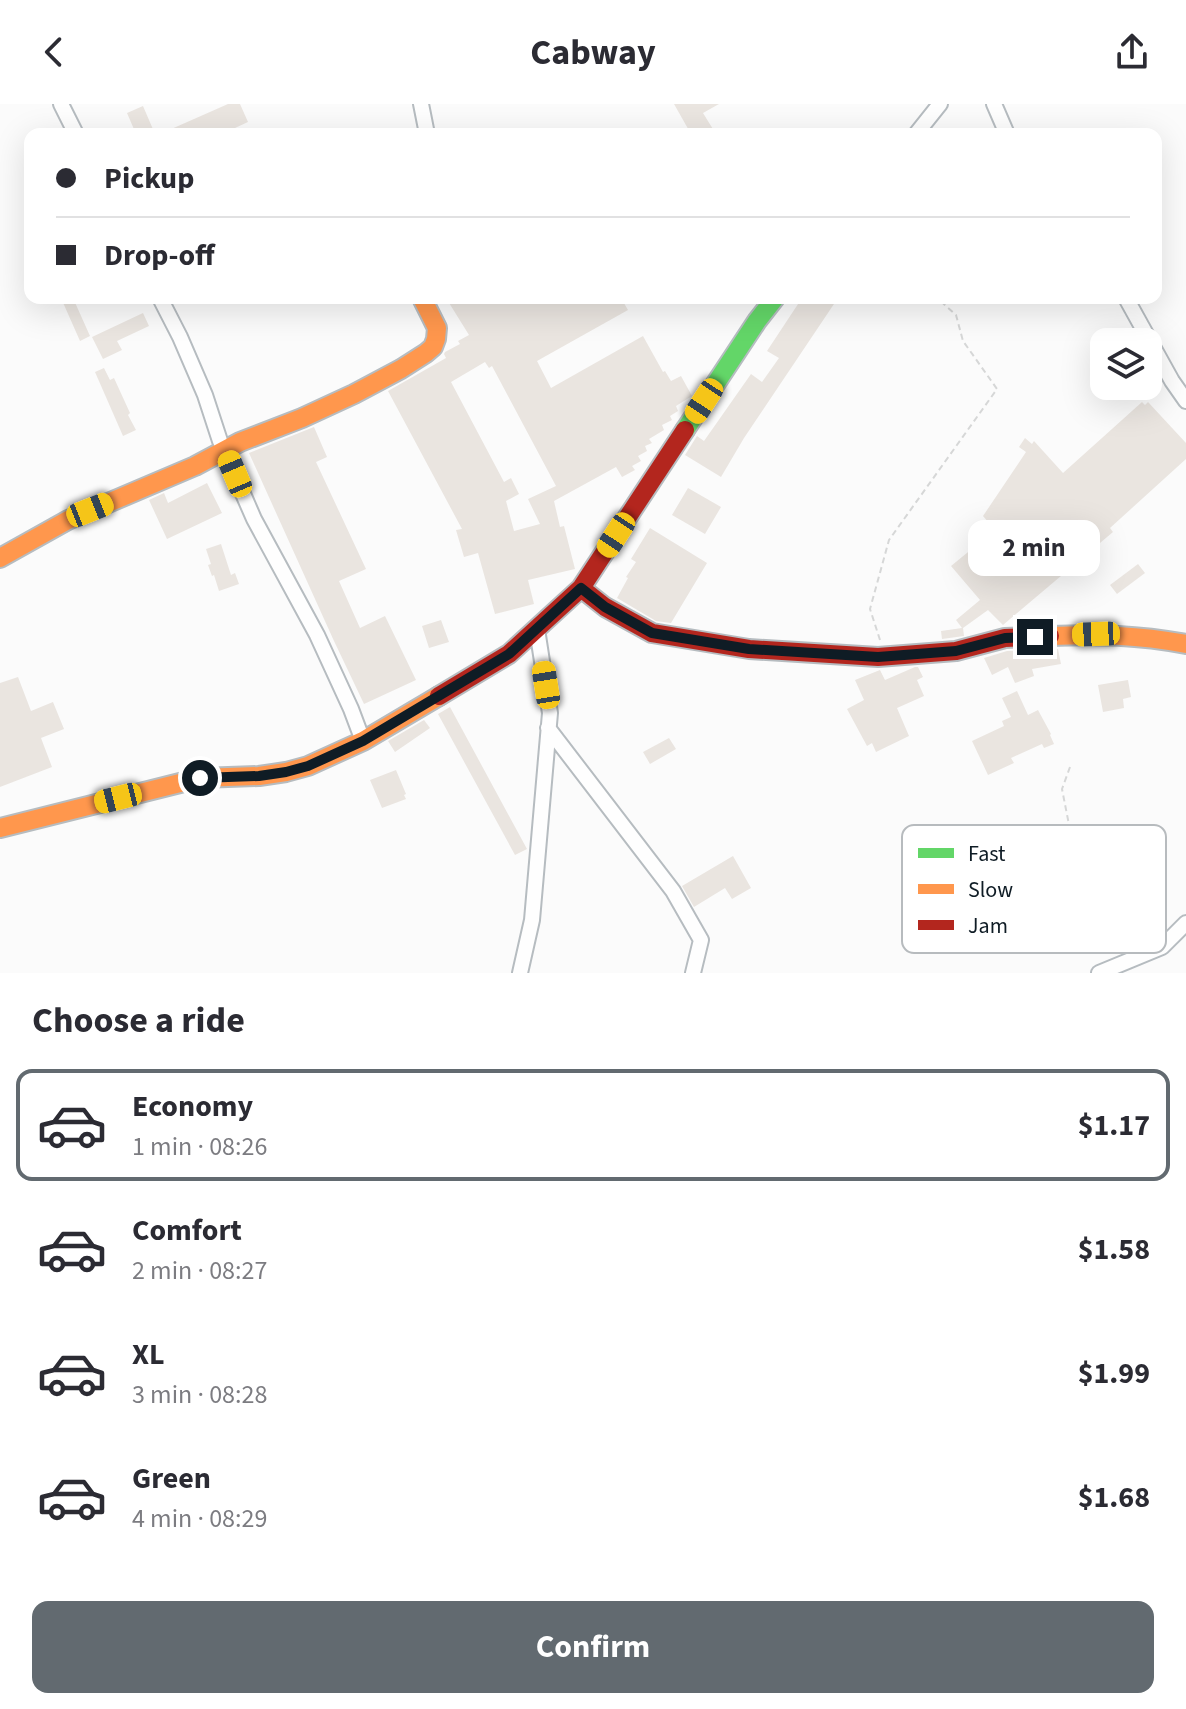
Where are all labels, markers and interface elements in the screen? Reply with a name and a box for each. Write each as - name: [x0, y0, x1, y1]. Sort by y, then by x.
- text: Cabway: [530, 27, 656, 78]
- icon: back: [32, 30, 76, 74]
- icon: share: [1110, 30, 1154, 74]
- text: Pickup: [104, 157, 194, 200]
- text: Drop-off: [104, 234, 215, 277]
- map controls: [1090, 328, 1162, 400]
- button: layers: [1090, 328, 1162, 400]
- car: [681, 374, 727, 428]
- car: [215, 447, 255, 501]
- car: [63, 490, 117, 530]
- car: [593, 508, 639, 562]
- callout: 2 min: [969, 521, 1101, 577]
- text: 2 min: [1002, 529, 1066, 566]
- route end: [1017, 619, 1053, 655]
- car: [1072, 621, 1120, 647]
- car: [530, 659, 562, 711]
- route start: [182, 760, 218, 796]
- car: [92, 781, 144, 815]
- legend: [902, 825, 1166, 953]
- text: Fast: [968, 838, 1006, 870]
- text: Slow: [968, 874, 1013, 906]
- text: Jam: [968, 910, 1008, 942]
- text: Choose a ride: [32, 995, 245, 1046]
- text: Economy: [132, 1085, 253, 1128]
- icon: car: [36, 1089, 108, 1161]
- text: $1.17: [1078, 1104, 1150, 1147]
- text: 1 min · 08:26: [132, 1128, 267, 1165]
- text: Comfort: [132, 1209, 242, 1252]
- icon: car: [36, 1213, 108, 1285]
- text: $1.58: [1078, 1228, 1150, 1271]
- text: 2 min · 08:27: [132, 1252, 267, 1289]
- text: XL: [132, 1333, 165, 1376]
- icon: car: [36, 1337, 108, 1409]
- text: $1.99: [1078, 1352, 1150, 1395]
- text: 3 min · 08:28: [132, 1376, 267, 1413]
- text: Green: [132, 1457, 211, 1500]
- icon: car: [36, 1461, 108, 1533]
- text: $1.68: [1078, 1476, 1150, 1519]
- text: 4 min · 08:29: [132, 1500, 267, 1537]
- button: Confirm: [32, 1601, 1154, 1693]

